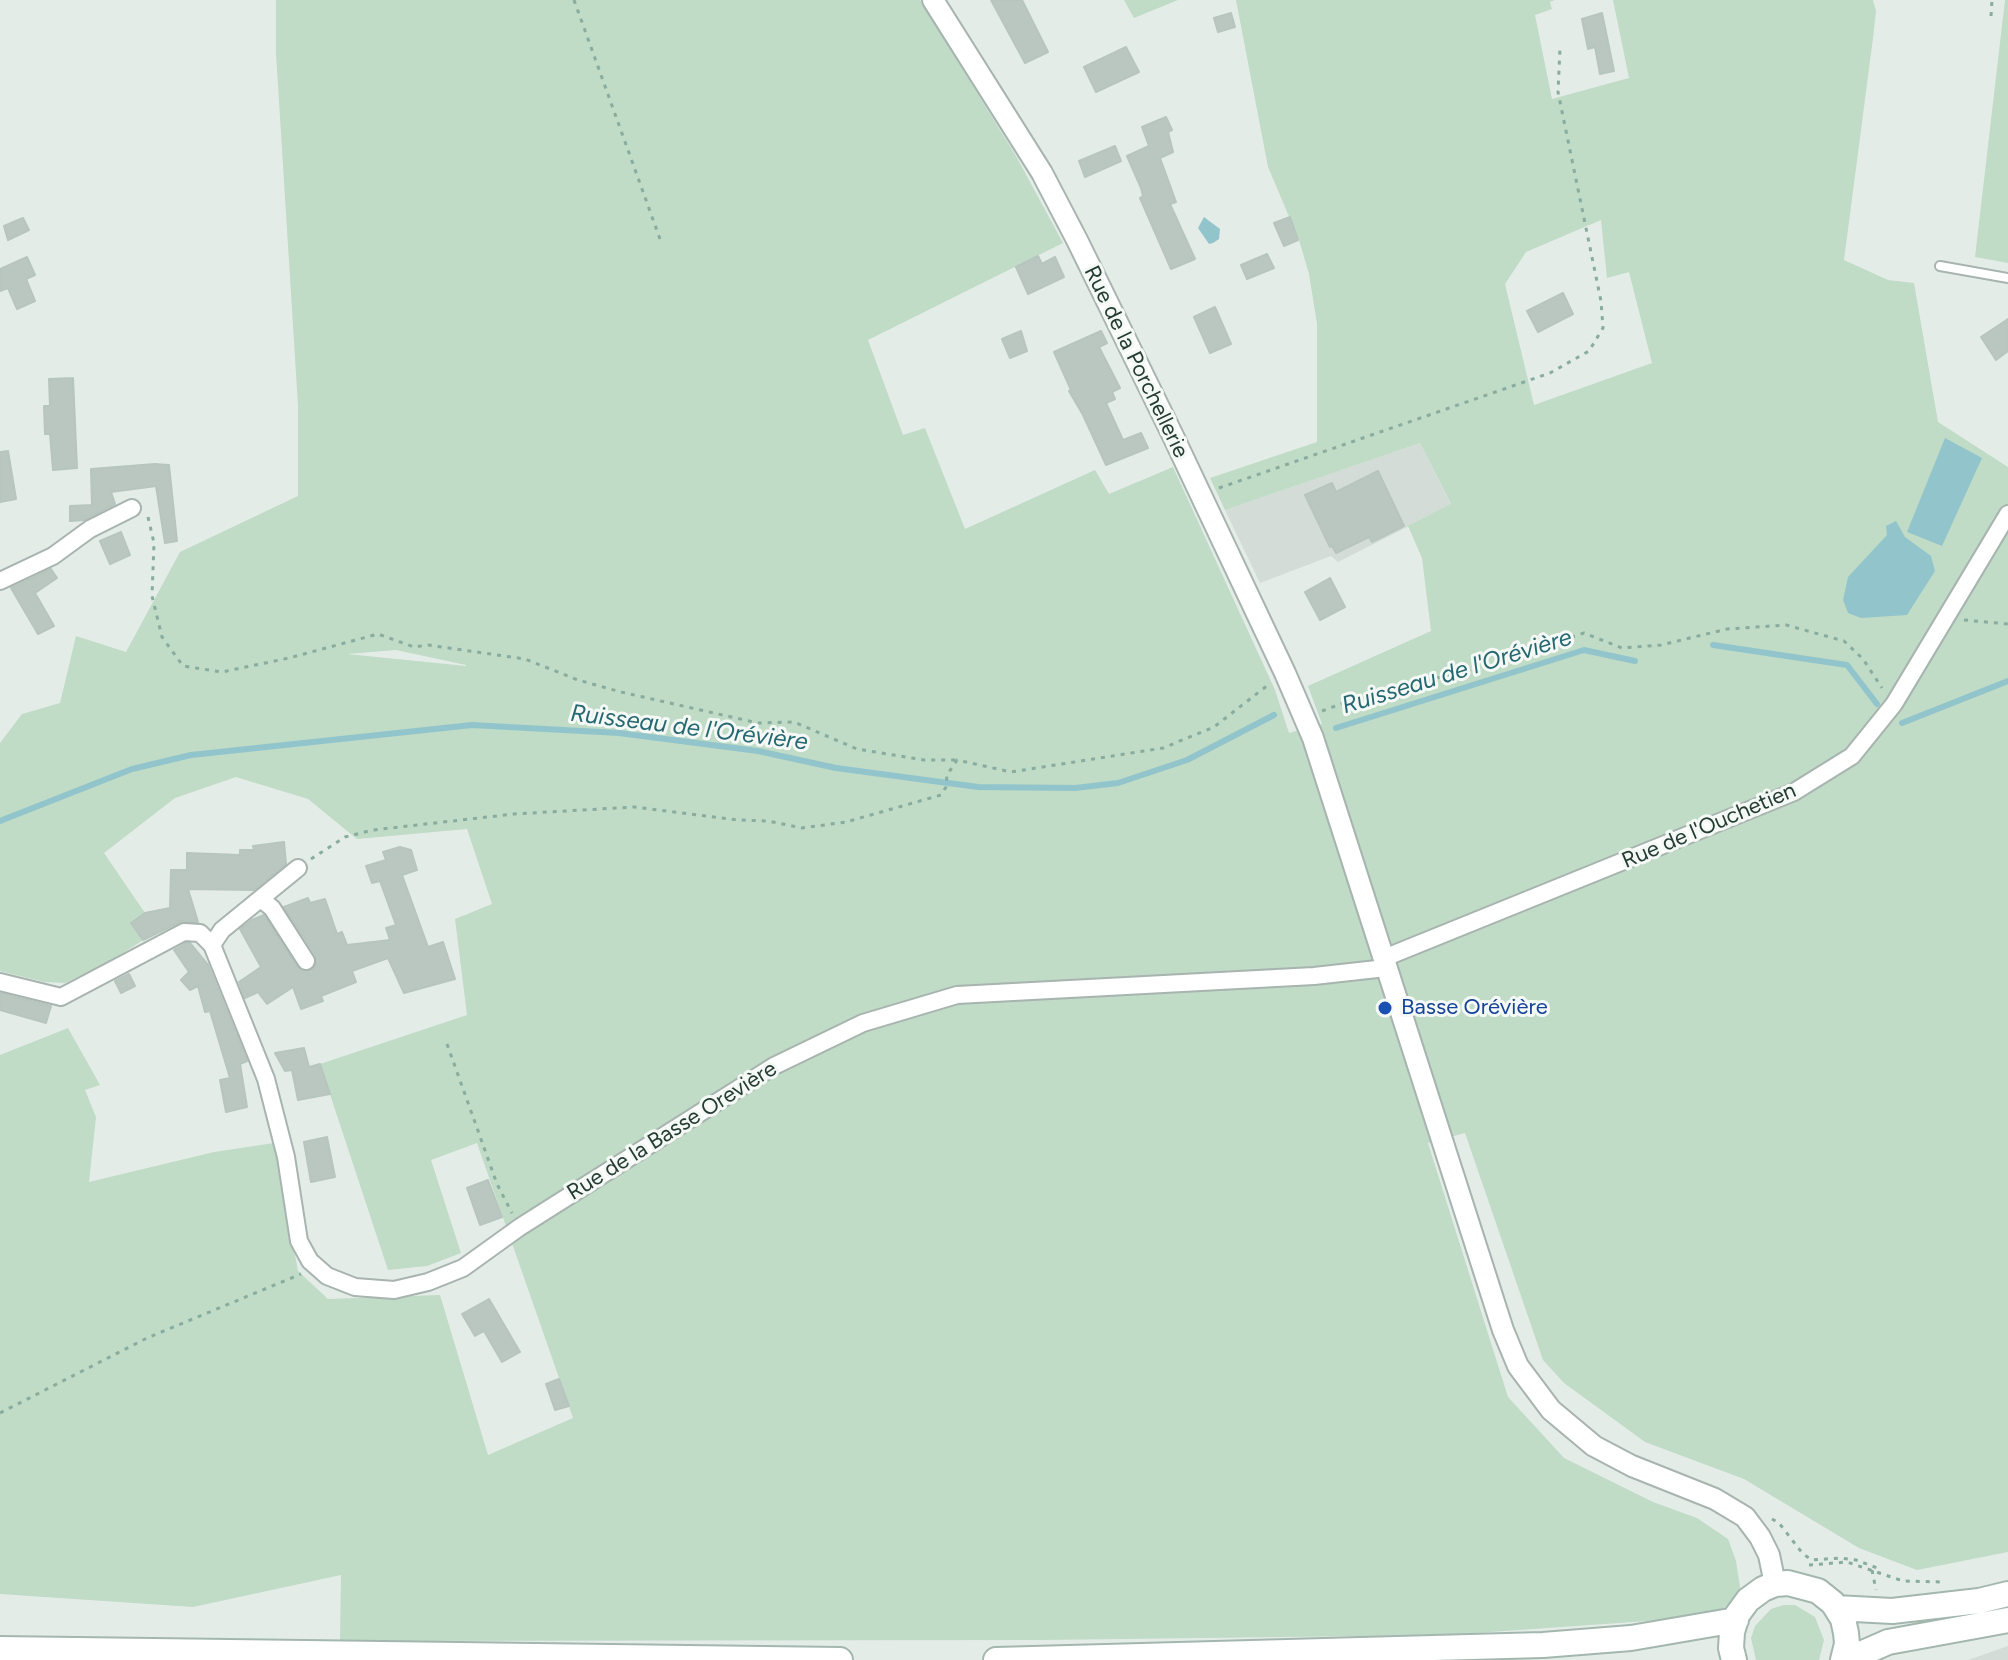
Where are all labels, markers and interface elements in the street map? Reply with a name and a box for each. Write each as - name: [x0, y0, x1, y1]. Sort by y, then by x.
- street label: Rue de la Porchellerie: [1078, 262, 1194, 462]
- water label: Ruisseau de l'Orévière: [1339, 623, 1575, 721]
- water label: Ruisseau de l'Orévière: [569, 699, 809, 757]
- street label: Rue de l'Ouchetien: [1618, 777, 1800, 875]
- place label: Basse Orévière: [1401, 995, 1548, 1021]
- marker: Basse Orévière: [1376, 999, 1394, 1017]
- street label: Rue de la Basse Orevière: [562, 1056, 782, 1206]

